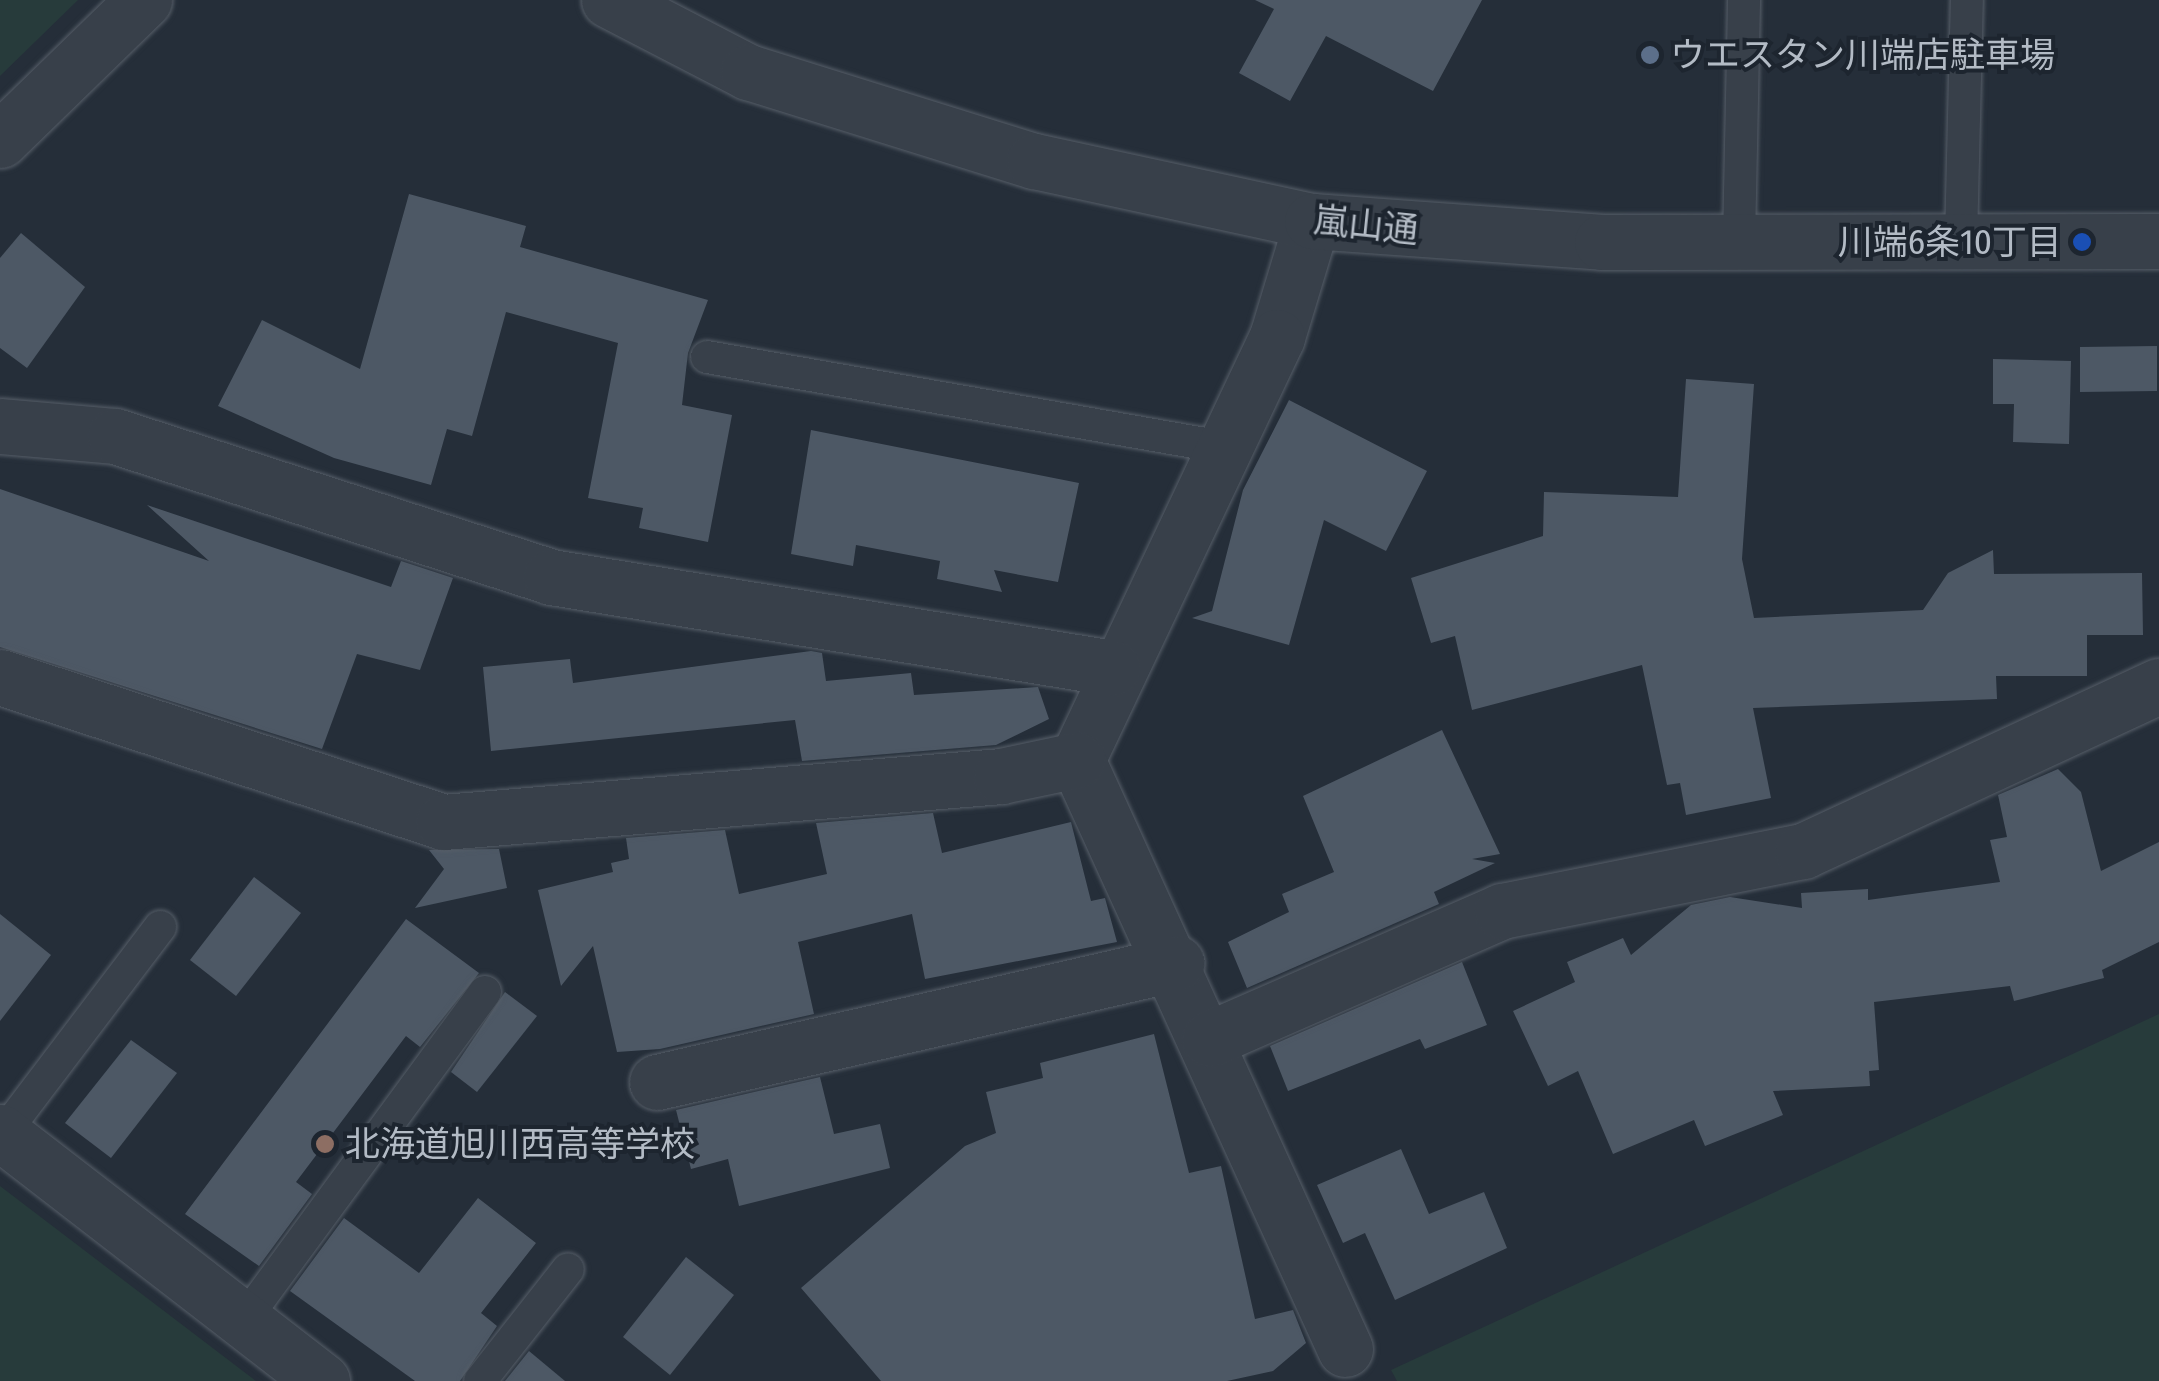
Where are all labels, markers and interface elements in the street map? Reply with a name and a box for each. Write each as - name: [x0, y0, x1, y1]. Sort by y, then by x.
- place label: ウエスタン川端店駐車場: [1670, 34, 2055, 76]
- marker: ウエスタン川端店駐車場: [1639, 44, 1661, 66]
- street label: 嵐山通: [1312, 199, 1420, 251]
- place label: 川端6条10丁目: [1838, 221, 2062, 263]
- marker: 川端6条10丁目: [2071, 231, 2093, 253]
- place label: 北海道旭川西高等学校: [345, 1123, 695, 1165]
- marker: 北海道旭川西高等学校: [314, 1133, 336, 1155]

